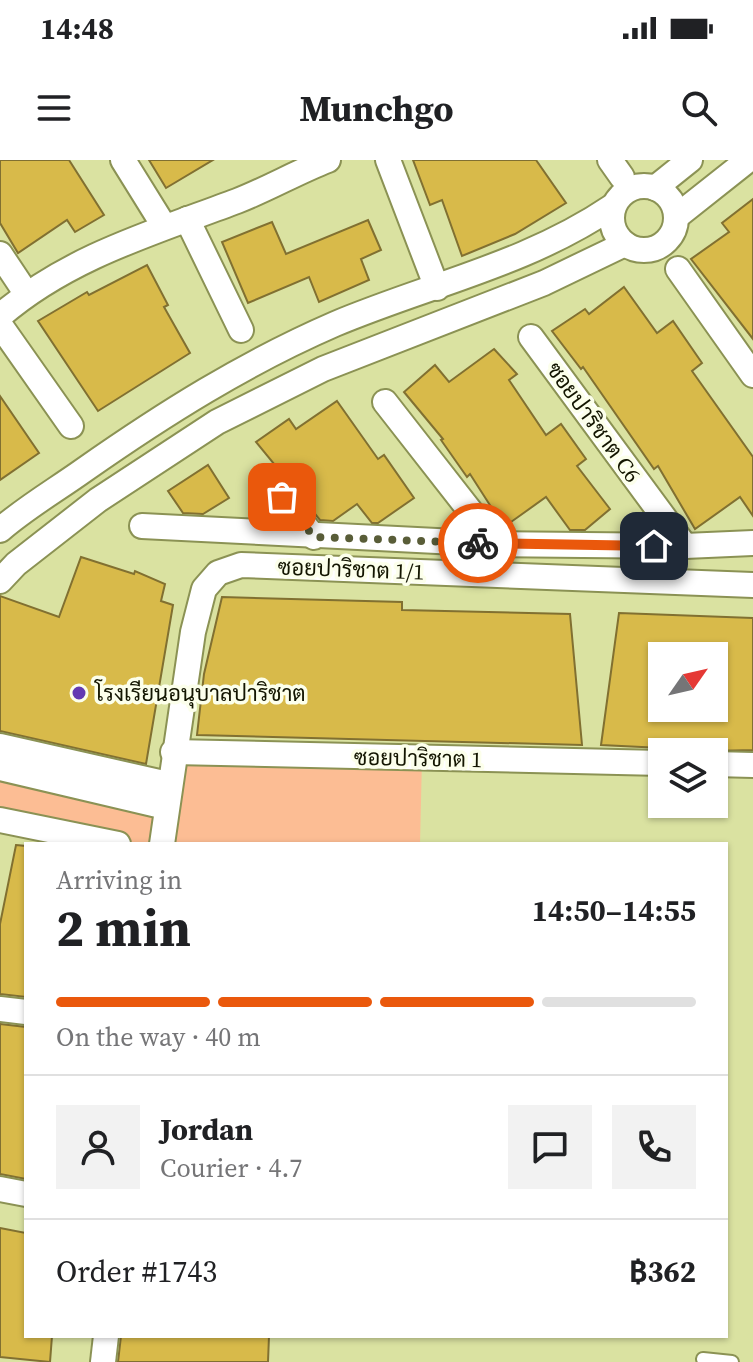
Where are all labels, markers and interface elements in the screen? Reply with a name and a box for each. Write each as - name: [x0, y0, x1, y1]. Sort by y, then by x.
- text: 14:48: [40, 8, 114, 49]
- text: Munchgo: [299, 84, 454, 133]
- icon: menu: [32, 86, 76, 130]
- icon: search: [677, 86, 721, 130]
- street label: ซอยปาริชาต C6: [540, 356, 648, 488]
- pin: [248, 463, 316, 531]
- icon: bag: [260, 475, 304, 519]
- courier: [438, 503, 518, 583]
- pin: [620, 512, 688, 580]
- icon: bike: [456, 521, 500, 565]
- icon: home: [632, 524, 676, 568]
- street label: ซอยปาริชาต 1/1: [277, 551, 425, 587]
- north arrow: [648, 642, 728, 722]
- map controls: [648, 642, 728, 818]
- place label: โรงเรียนอนุบาลปาริชาต: [94, 678, 306, 709]
- marker: โรงเรียนอนุบาลปาริชาต: [70, 684, 88, 702]
- button: layers: [648, 738, 728, 818]
- street label: ซอยปาริชาต 1: [354, 742, 482, 774]
- text: Arriving in: [56, 862, 182, 898]
- text: 14:50–14:55: [532, 890, 696, 931]
- text: 2 min: [56, 892, 191, 963]
- text: On the way · 40 m: [56, 1019, 261, 1055]
- button: person: [56, 1105, 140, 1189]
- button: chat: [508, 1105, 592, 1189]
- button: phone: [612, 1105, 696, 1189]
- text: Jordan: [160, 1109, 253, 1150]
- text: Courier · 4.7: [160, 1150, 302, 1186]
- text: Order #1743: [56, 1251, 217, 1292]
- text: ฿362: [629, 1251, 696, 1292]

